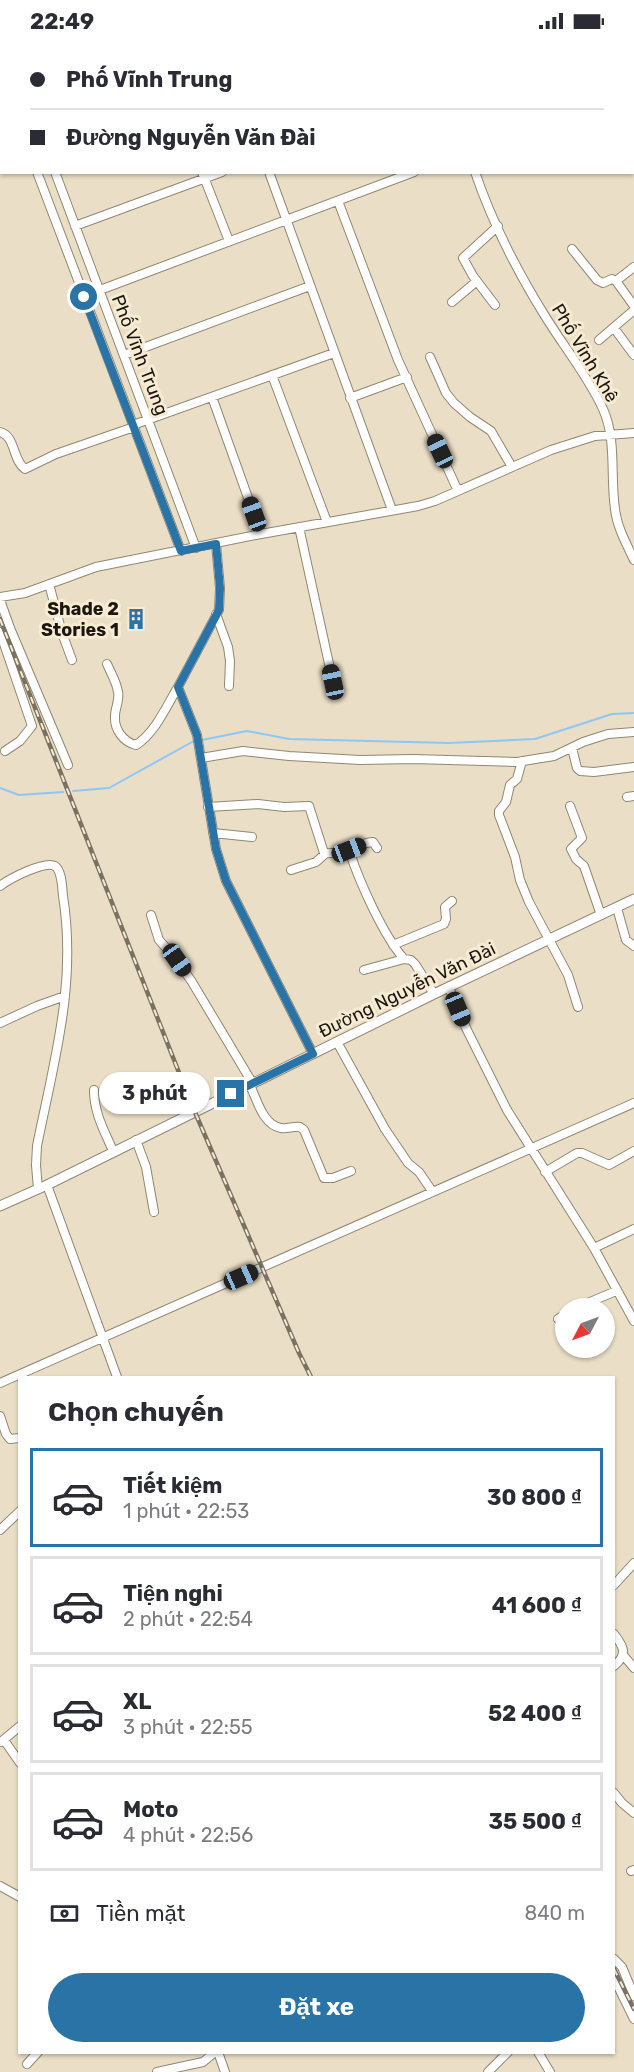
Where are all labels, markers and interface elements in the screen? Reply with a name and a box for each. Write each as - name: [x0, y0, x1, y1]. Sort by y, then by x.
- text: 22:49: [30, 8, 94, 35]
- text: Phố Vĩnh Trung: [66, 66, 232, 93]
- text: Đường Nguyễn Văn Đài: [66, 124, 316, 151]
- route start: [70, 283, 97, 310]
- street label: Phố Vĩnh Trung: [107, 291, 174, 418]
- street label: Phố Vĩnh Khê: [547, 299, 624, 406]
- car: [424, 431, 456, 471]
- car: [239, 494, 269, 534]
- place label: Shade 2 Stories 1: [41, 598, 119, 641]
- building icon: Shade 2 Stories 1: [124, 607, 148, 631]
- car: [320, 663, 346, 701]
- car: [329, 835, 369, 865]
- street label: Đường Nguyễn Văn Đài: [315, 937, 499, 1042]
- car: [159, 940, 195, 980]
- car: [443, 989, 473, 1029]
- callout: 3 phút: [99, 1073, 210, 1115]
- route end: [217, 1080, 244, 1107]
- text: 3 phút: [122, 1081, 187, 1105]
- car: [221, 1261, 261, 1293]
- north arrow: [555, 1298, 615, 1358]
- map controls: [555, 1298, 615, 1358]
- text: Chọn chuyến: [48, 1396, 224, 1428]
- icon: car: [51, 1471, 105, 1525]
- text: Tiết kiệm: [123, 1472, 223, 1499]
- text: 30 800 ₫: [487, 1484, 582, 1511]
- text: 1 phút · 22:53: [123, 1499, 249, 1523]
- icon: car: [51, 1579, 105, 1633]
- text: Tiện nghi: [123, 1580, 223, 1607]
- text: 41 600 ₫: [492, 1592, 582, 1619]
- text: 2 phút · 22:54: [123, 1607, 253, 1631]
- icon: car: [51, 1687, 105, 1741]
- text: XL: [123, 1688, 151, 1715]
- text: 52 400 ₫: [488, 1700, 582, 1727]
- text: 3 phút · 22:55: [123, 1715, 253, 1739]
- icon: car: [51, 1795, 105, 1849]
- text: Moto: [123, 1796, 178, 1823]
- text: 35 500 ₫: [488, 1808, 582, 1835]
- text: 4 phút · 22:56: [123, 1823, 253, 1847]
- icon: cash: [48, 1897, 81, 1930]
- text: Tiền mặt: [96, 1900, 185, 1927]
- text: 840 m: [524, 1901, 585, 1925]
- button: Đặt xe: [48, 1973, 585, 2042]

